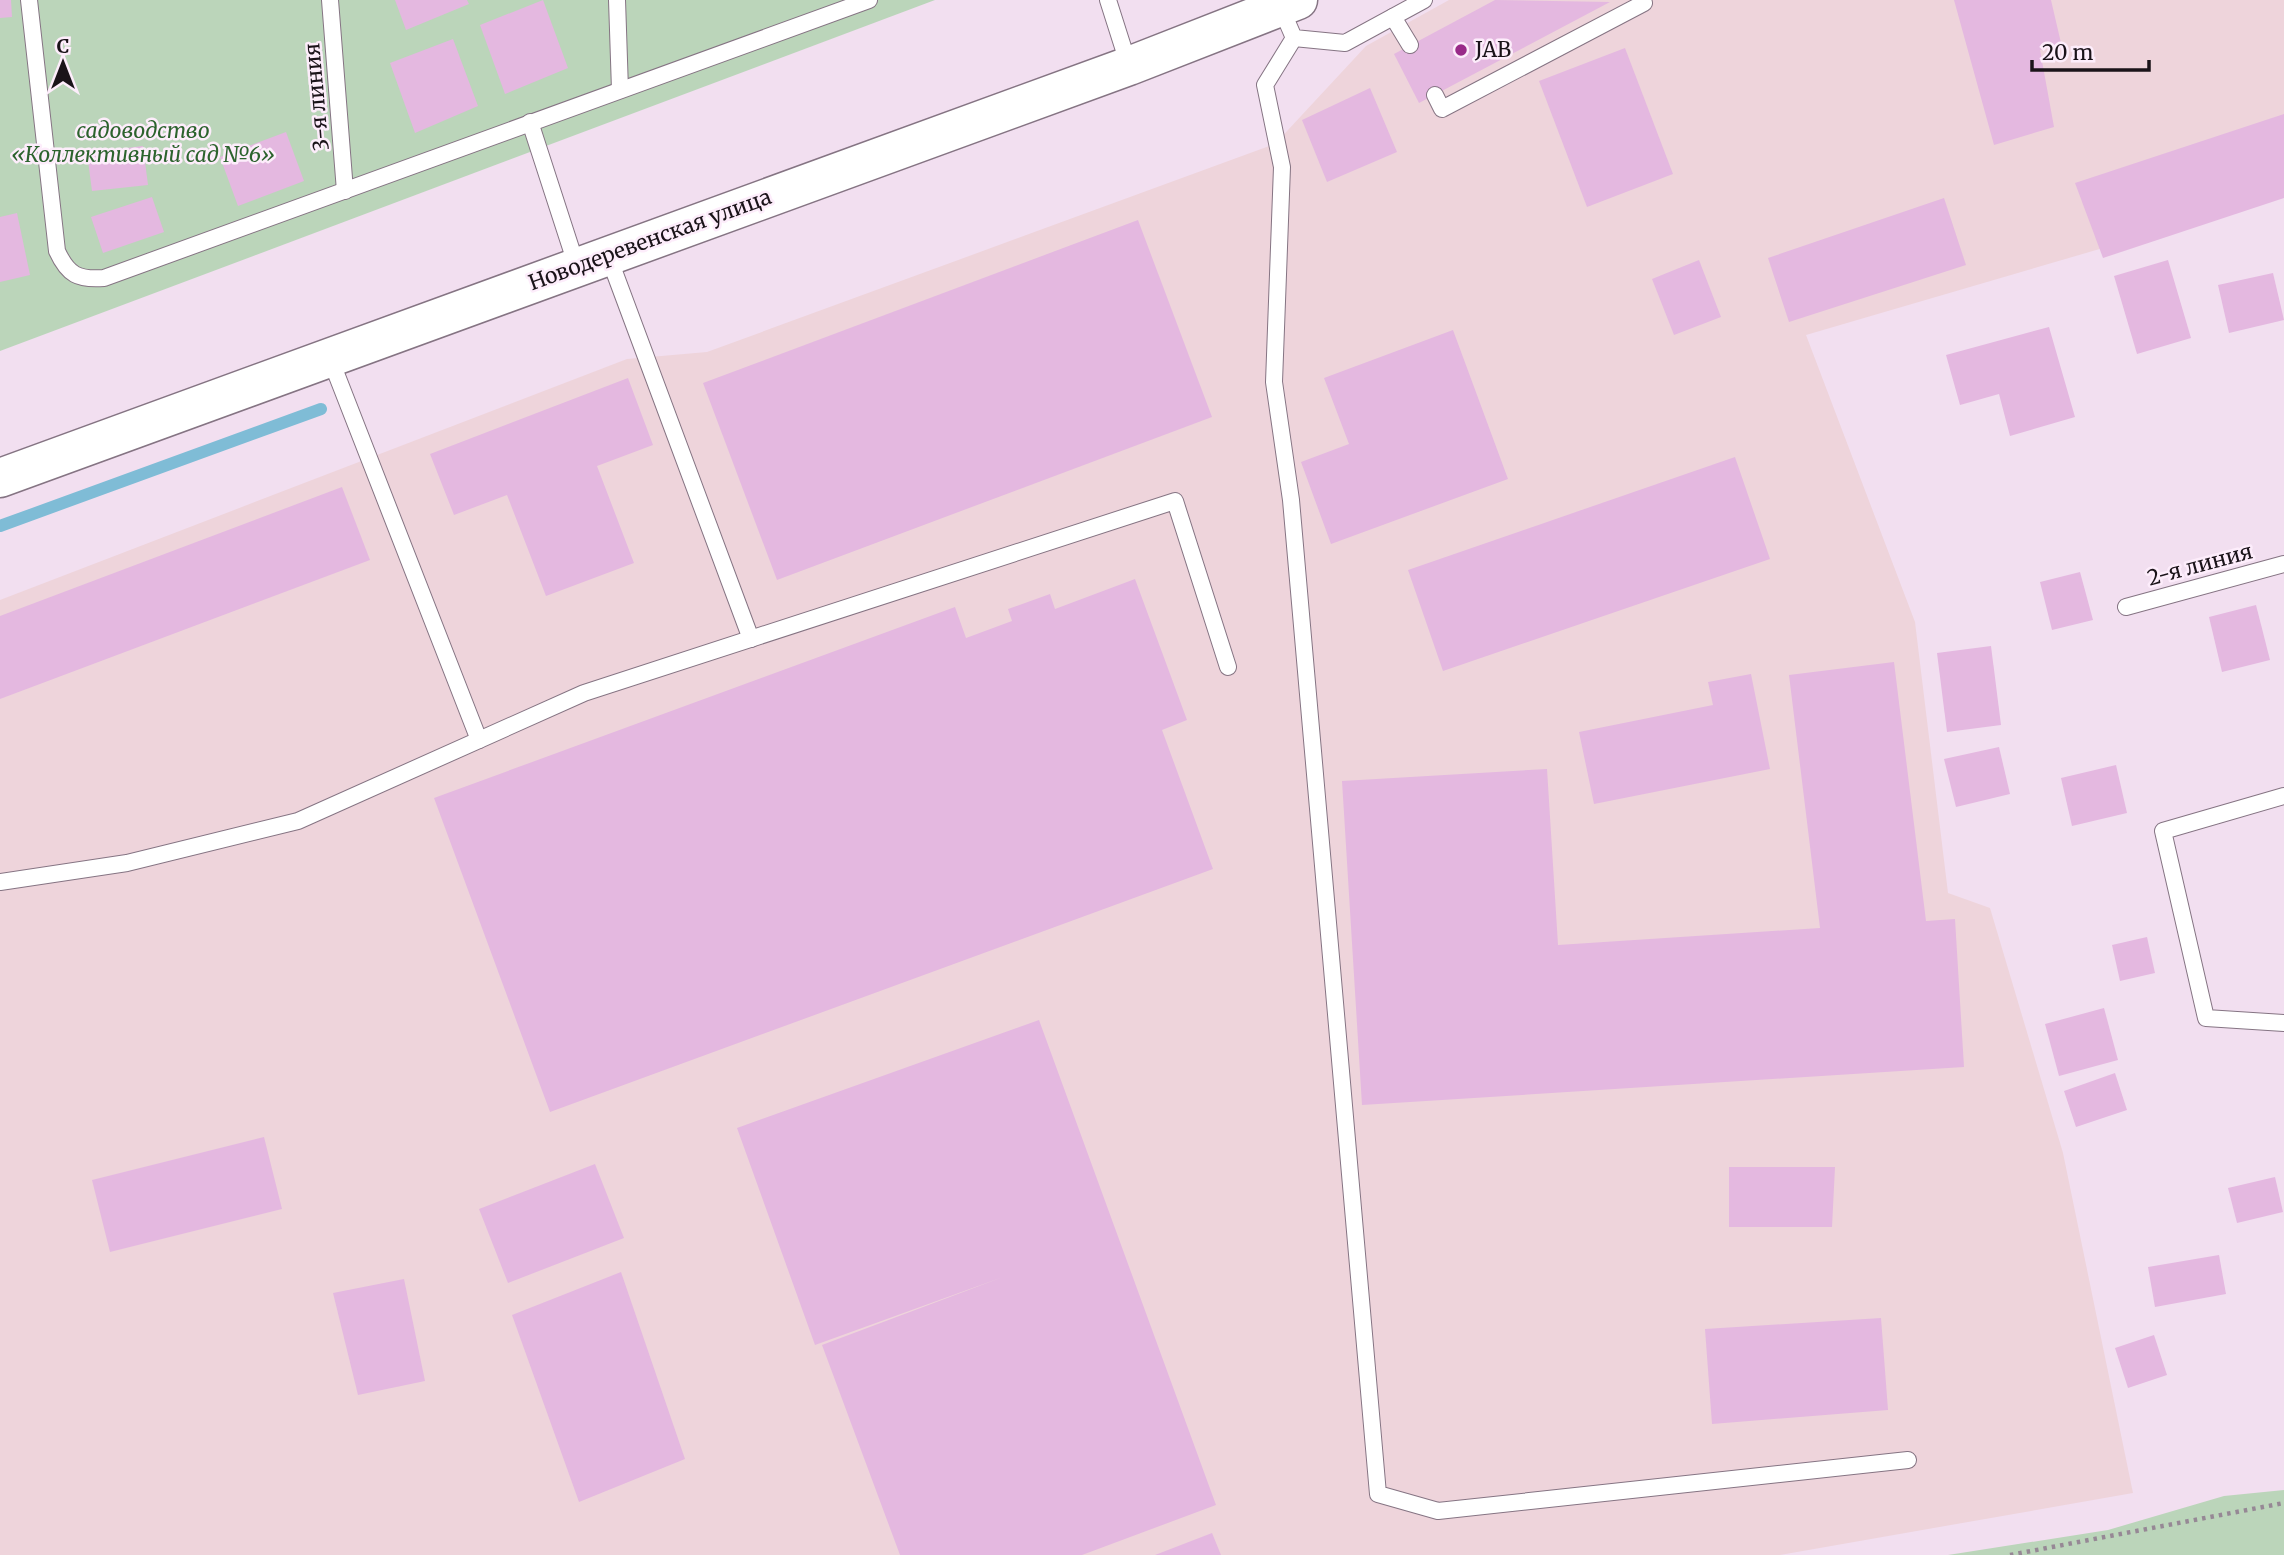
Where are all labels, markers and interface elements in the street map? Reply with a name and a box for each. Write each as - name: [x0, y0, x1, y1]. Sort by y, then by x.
- north arrow: [28, 28, 98, 98]
- scale bar: [2032, 28, 2149, 72]
- text: С: [57, 34, 69, 58]
- place label: JAB: [1474, 36, 1511, 63]
- text: 20 m: [2042, 39, 2094, 66]
- street label: 3-я линия: [298, 42, 335, 152]
- marker: JAB: [1453, 42, 1469, 58]
- park label: садоводство «Коллективный сад №6»: [11, 117, 275, 168]
- street label: Новодеревенская улица: [525, 183, 775, 296]
- street label: 2-я линия: [2144, 538, 2255, 591]

